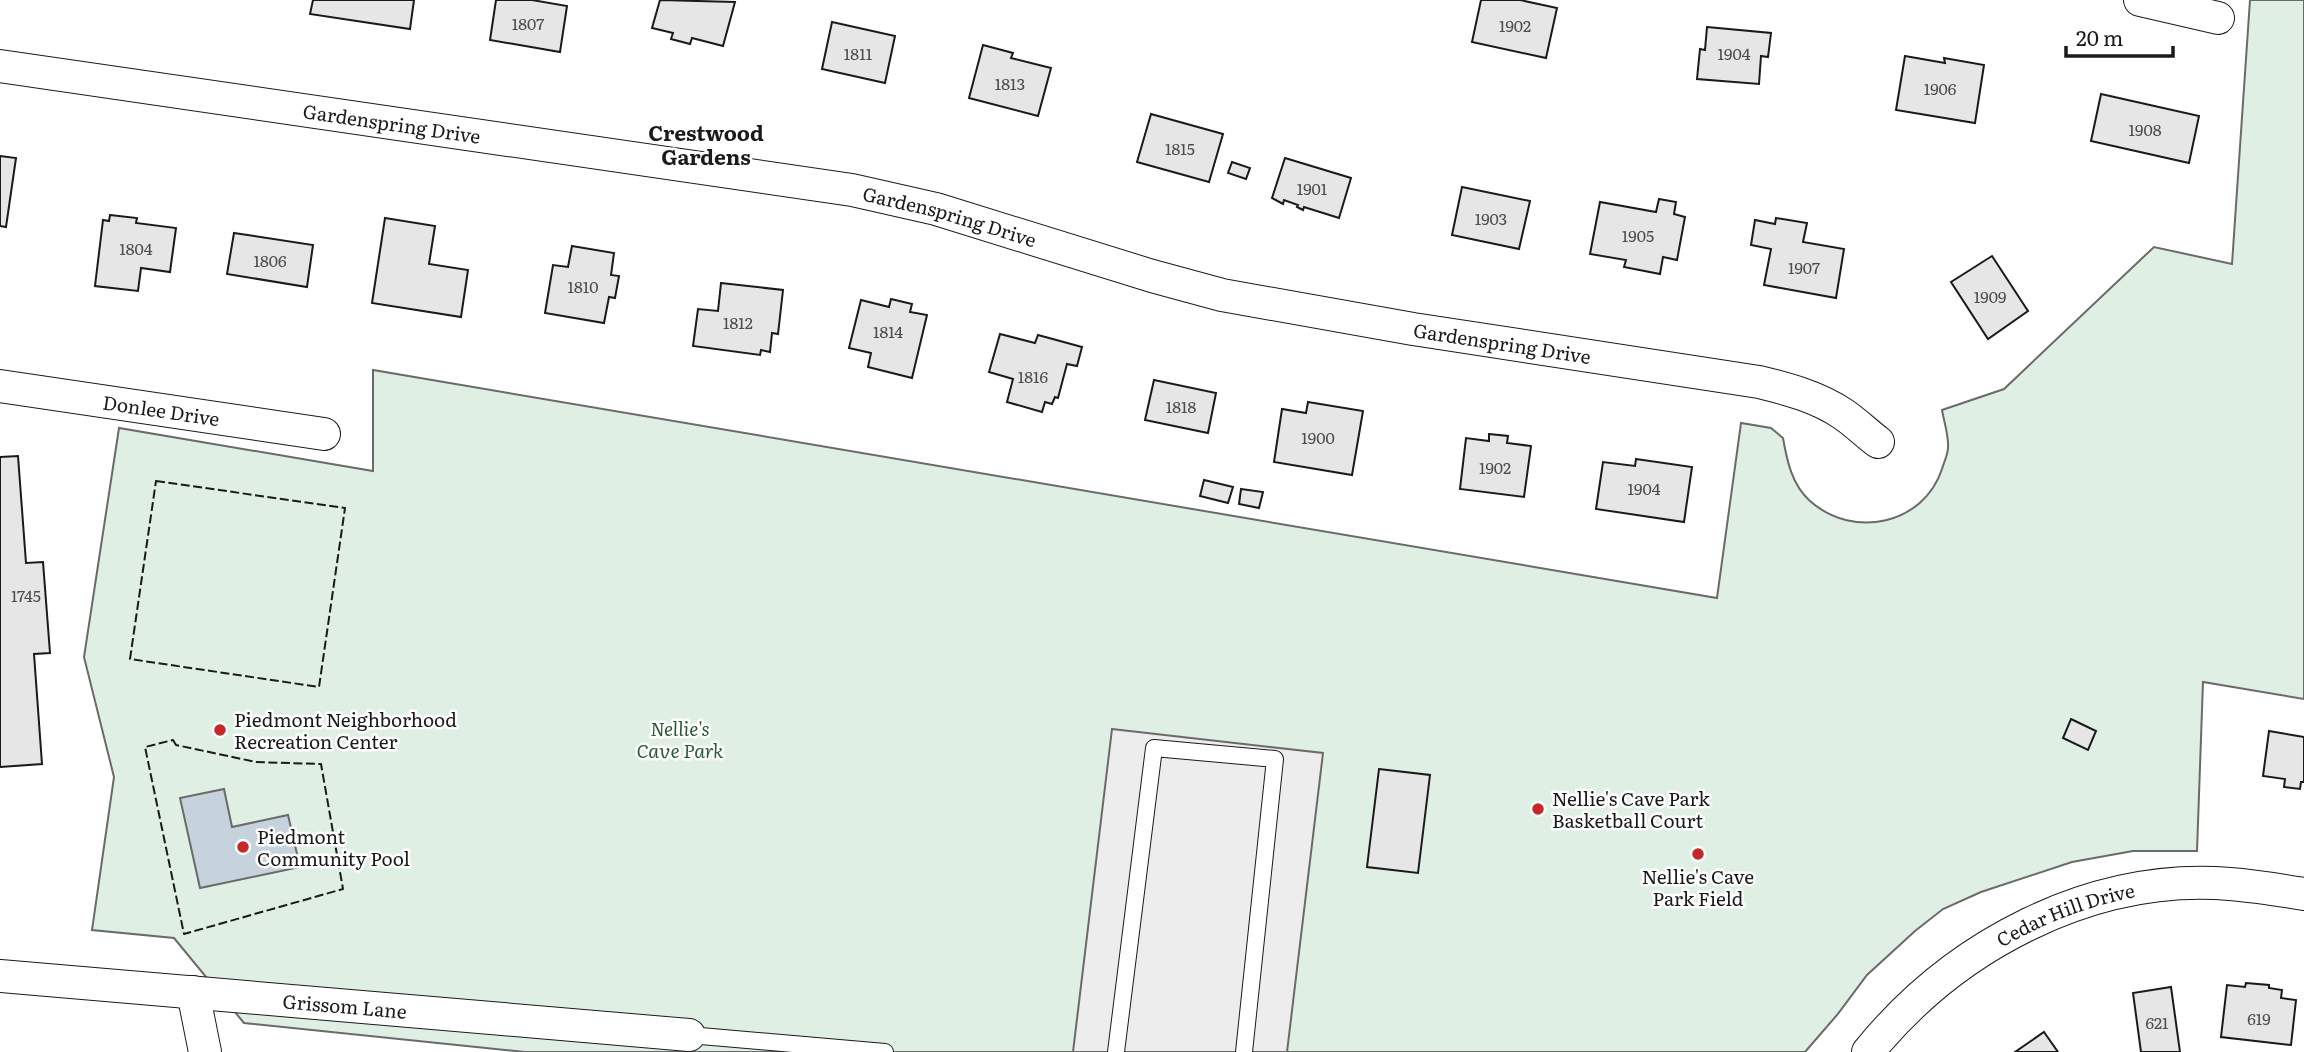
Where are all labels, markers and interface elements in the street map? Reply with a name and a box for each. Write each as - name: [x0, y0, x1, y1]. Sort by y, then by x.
- house number: 1807: [512, 11, 544, 35]
- house number: 1902: [1499, 13, 1531, 37]
- scale bar: [2066, 14, 2173, 58]
- text: 20 m: [2076, 21, 2123, 52]
- house number: 1811: [844, 41, 873, 65]
- house number: 1904: [1718, 41, 1751, 65]
- house number: 1813: [995, 71, 1025, 95]
- house number: 1906: [1924, 76, 1957, 100]
- street label: Gardenspring Drive: [301, 96, 483, 150]
- district label: Crestwood Gardens: [648, 116, 764, 171]
- house number: 1908: [2129, 117, 2162, 141]
- house number: 1815: [1165, 136, 1195, 160]
- house number: 1901: [1297, 176, 1328, 200]
- street label: Gardenspring Drive: [860, 179, 1040, 253]
- house number: 1903: [1475, 206, 1507, 230]
- house number: 1905: [1622, 223, 1654, 247]
- house number: 1804: [119, 236, 153, 260]
- house number: 1806: [253, 248, 287, 272]
- house number: 1907: [1788, 255, 1820, 279]
- house number: 1810: [567, 274, 599, 298]
- house number: 1909: [1974, 284, 2006, 308]
- house number: 1812: [723, 310, 753, 334]
- street label: Gardenspring Drive: [1412, 315, 1593, 370]
- house number: 1814: [873, 319, 903, 343]
- house number: 1816: [1018, 364, 1049, 388]
- street label: Donlee Drive: [101, 387, 222, 432]
- house number: 1818: [1166, 394, 1197, 418]
- house number: 1900: [1301, 425, 1335, 449]
- house number: 1902: [1479, 455, 1511, 479]
- house number: 1904: [1628, 476, 1661, 500]
- house number: 1745: [11, 583, 41, 607]
- place label: Piedmont Neighborhood Recreation Center: [234, 705, 457, 755]
- park label: Nellie's Cave Park: [636, 714, 724, 764]
- marker: Piedmont Neighborhood Recreation Center: [212, 722, 228, 738]
- place label: Nellie's Cave Park Basketball Court: [1552, 784, 1710, 834]
- marker: Nellie's Cave Park Basketball Court: [1530, 801, 1546, 817]
- place label: Piedmont Community Pool: [257, 822, 410, 872]
- marker: Piedmont Community Pool: [235, 839, 251, 855]
- marker: Nellie's Cave Park Field: [1690, 846, 1706, 862]
- place label: Nellie's Cave Park Field: [1642, 862, 1754, 912]
- street label: Cedar Hill Drive: [1991, 875, 2137, 953]
- street label: Grissom Lane: [282, 986, 408, 1025]
- house number: 619: [2247, 1006, 2271, 1030]
- house number: 621: [2145, 1010, 2169, 1034]

